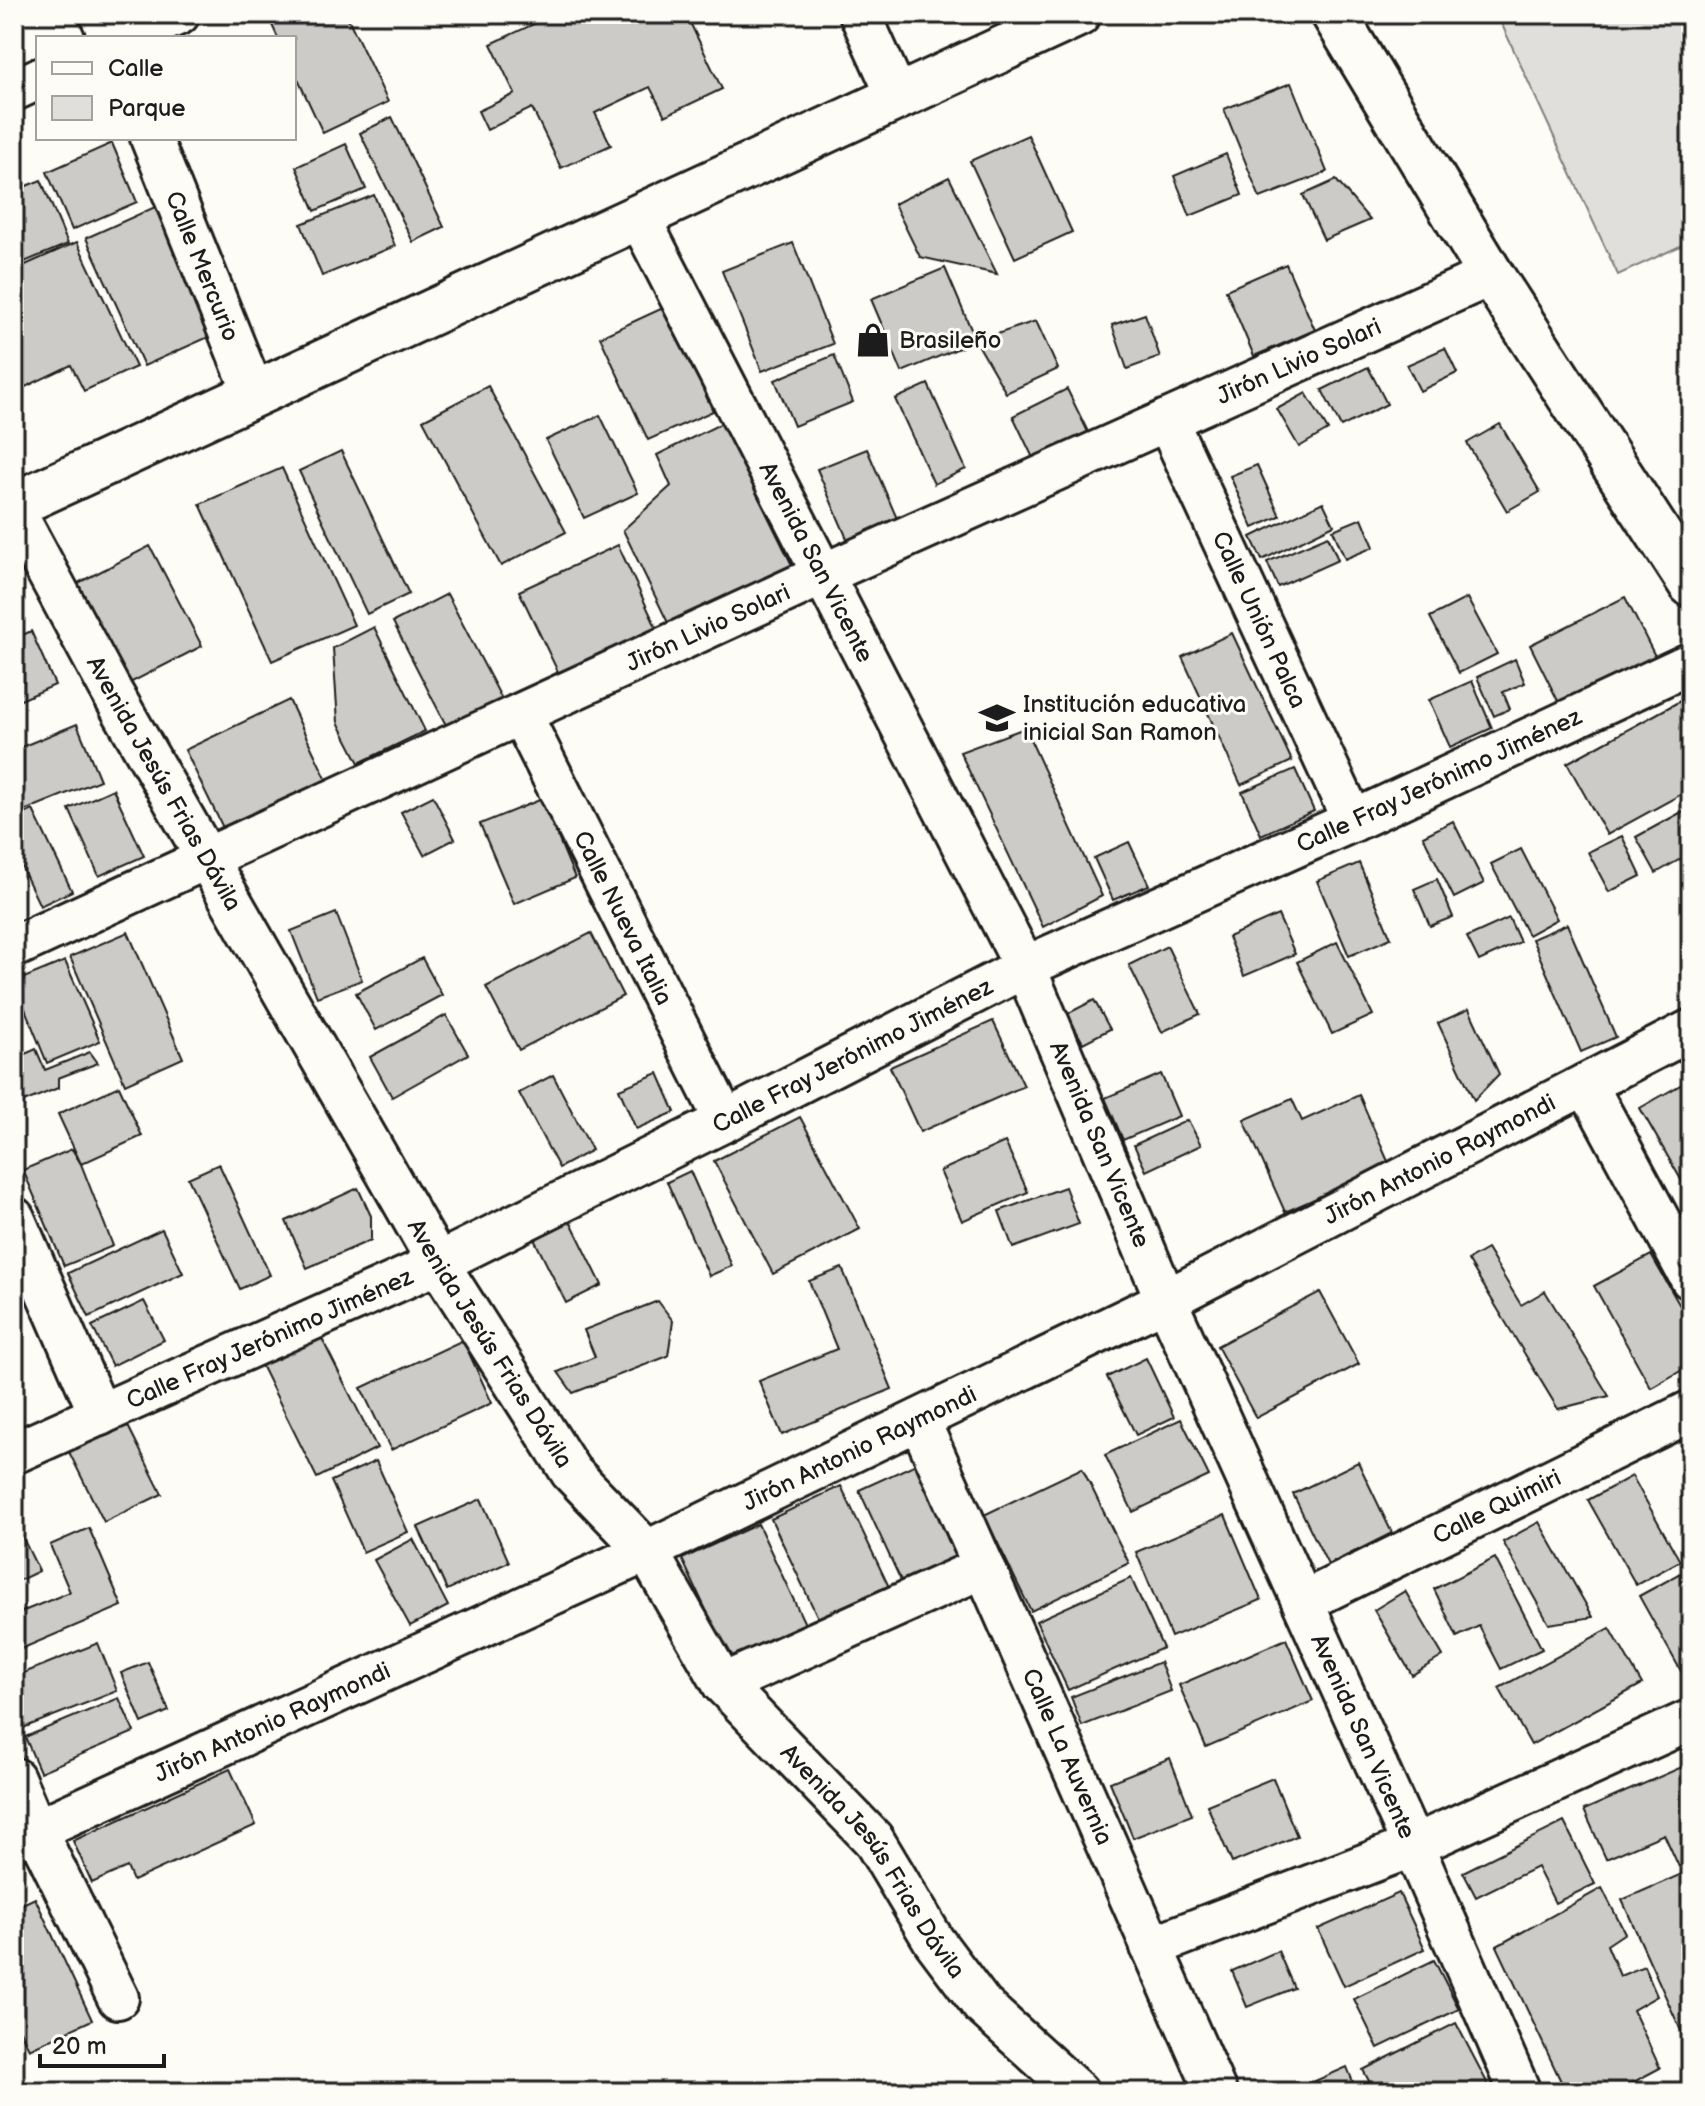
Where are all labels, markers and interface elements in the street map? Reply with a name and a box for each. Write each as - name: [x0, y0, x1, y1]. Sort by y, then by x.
- legend: [36, 36, 296, 140]
- text: Calle: [108, 54, 163, 83]
- text: Parque: [108, 94, 186, 123]
- street label: Calle Mercurio: [159, 187, 246, 345]
- street label: Jirón Livio Solari: [1212, 312, 1385, 411]
- shop icon: Brasileño: [854, 321, 892, 359]
- place label: Brasileño: [899, 326, 1001, 355]
- street label: Avenida San Vicente: [753, 457, 880, 667]
- street label: Calle Unión Palca: [1206, 527, 1313, 713]
- street label: Jirón Livio Solari: [621, 577, 794, 678]
- street label: Avenida Jesús Frias Dávila: [81, 651, 248, 916]
- place label: Institución educativa inicial San Ramon: [1023, 690, 1246, 747]
- school or university icon: Institución educativa inicial San Ramon: [978, 699, 1016, 737]
- street label: Calle Fray Jerónimo Jiménez: [1292, 702, 1586, 859]
- street label: Calle Nueva Italia: [567, 826, 679, 1010]
- street label: Calle Fray Jerónimo Jiménez: [708, 972, 998, 1139]
- street label: Avenida San Vicente: [1044, 1037, 1157, 1252]
- street label: Jirón Antonio Raymondi: [1319, 1088, 1560, 1231]
- street label: Avenida Jesús Frias Dávila: [401, 1214, 579, 1473]
- street label: Calle Fray Jerónimo Jiménez: [122, 1262, 418, 1415]
- street label: Jirón Antonio Raymondi: [738, 1379, 981, 1517]
- street label: Calle Quimiri: [1428, 1463, 1566, 1550]
- street label: Avenida San Vicente: [1305, 1629, 1422, 1843]
- street label: Jirón Antonio Raymondi: [150, 1656, 395, 1788]
- street label: Calle La Auvernia: [1016, 1664, 1119, 1849]
- street label: Avenida Jesús Frias Dávila: [775, 1738, 971, 1984]
- scale bar: [40, 2018, 164, 2068]
- text: 20 m: [52, 2032, 107, 2061]

